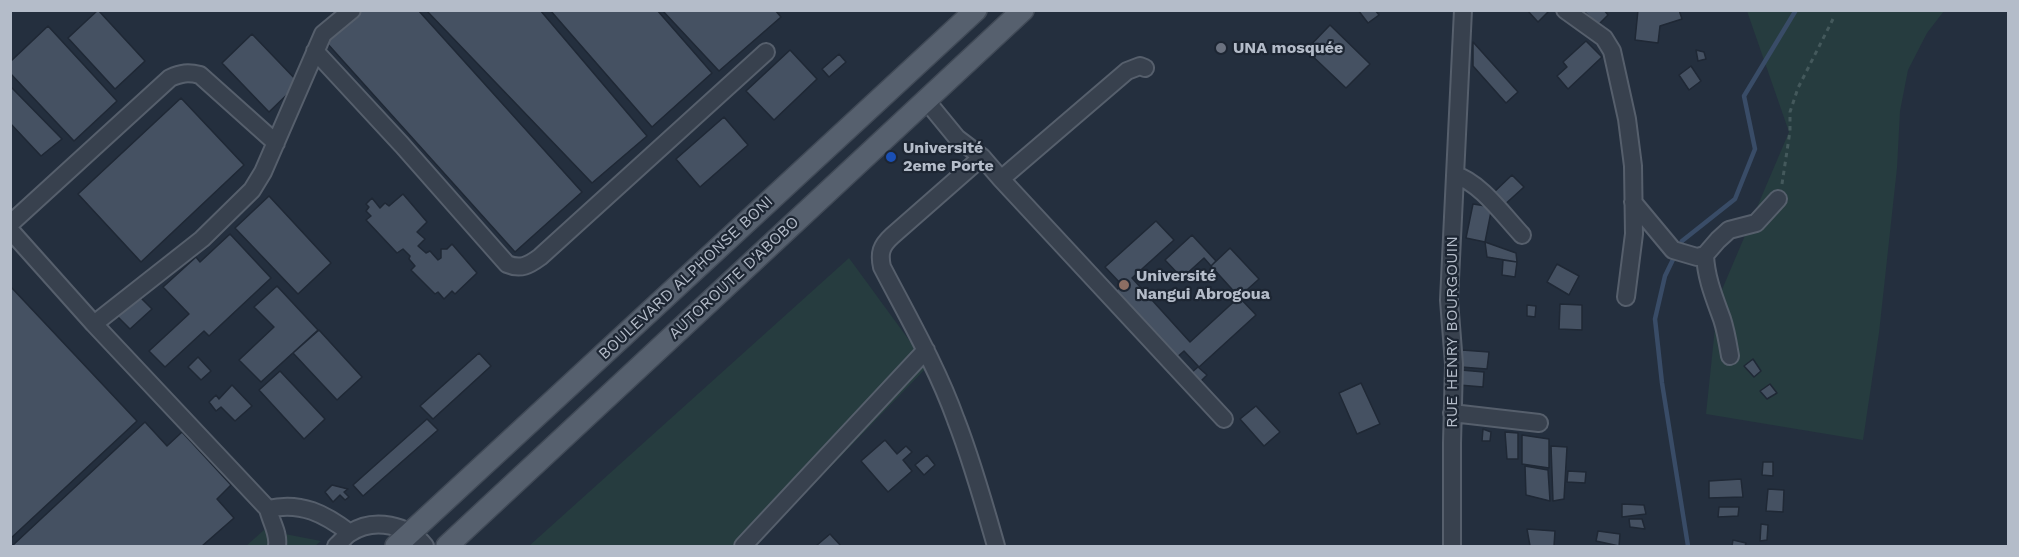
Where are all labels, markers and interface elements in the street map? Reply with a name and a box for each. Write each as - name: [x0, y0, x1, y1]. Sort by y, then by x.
- place label: UNA mosquée: [1233, 38, 1343, 58]
- marker: UNA mosquée: [1214, 41, 1228, 55]
- place label: Université 2eme Porte: [903, 138, 994, 176]
- marker: Université 2eme Porte: [884, 150, 898, 164]
- street label: BOULEVARD ALPHONSE BONI: [595, 192, 777, 364]
- street label: AUTOROUTE D'ABOBO: [665, 213, 803, 343]
- street label: RUE HENRY BOURGOUIN: [1442, 236, 1462, 428]
- place label: Université Nangui Abrogoua: [1136, 266, 1270, 304]
- marker: Université Nangui Abrogoua: [1117, 278, 1131, 292]

